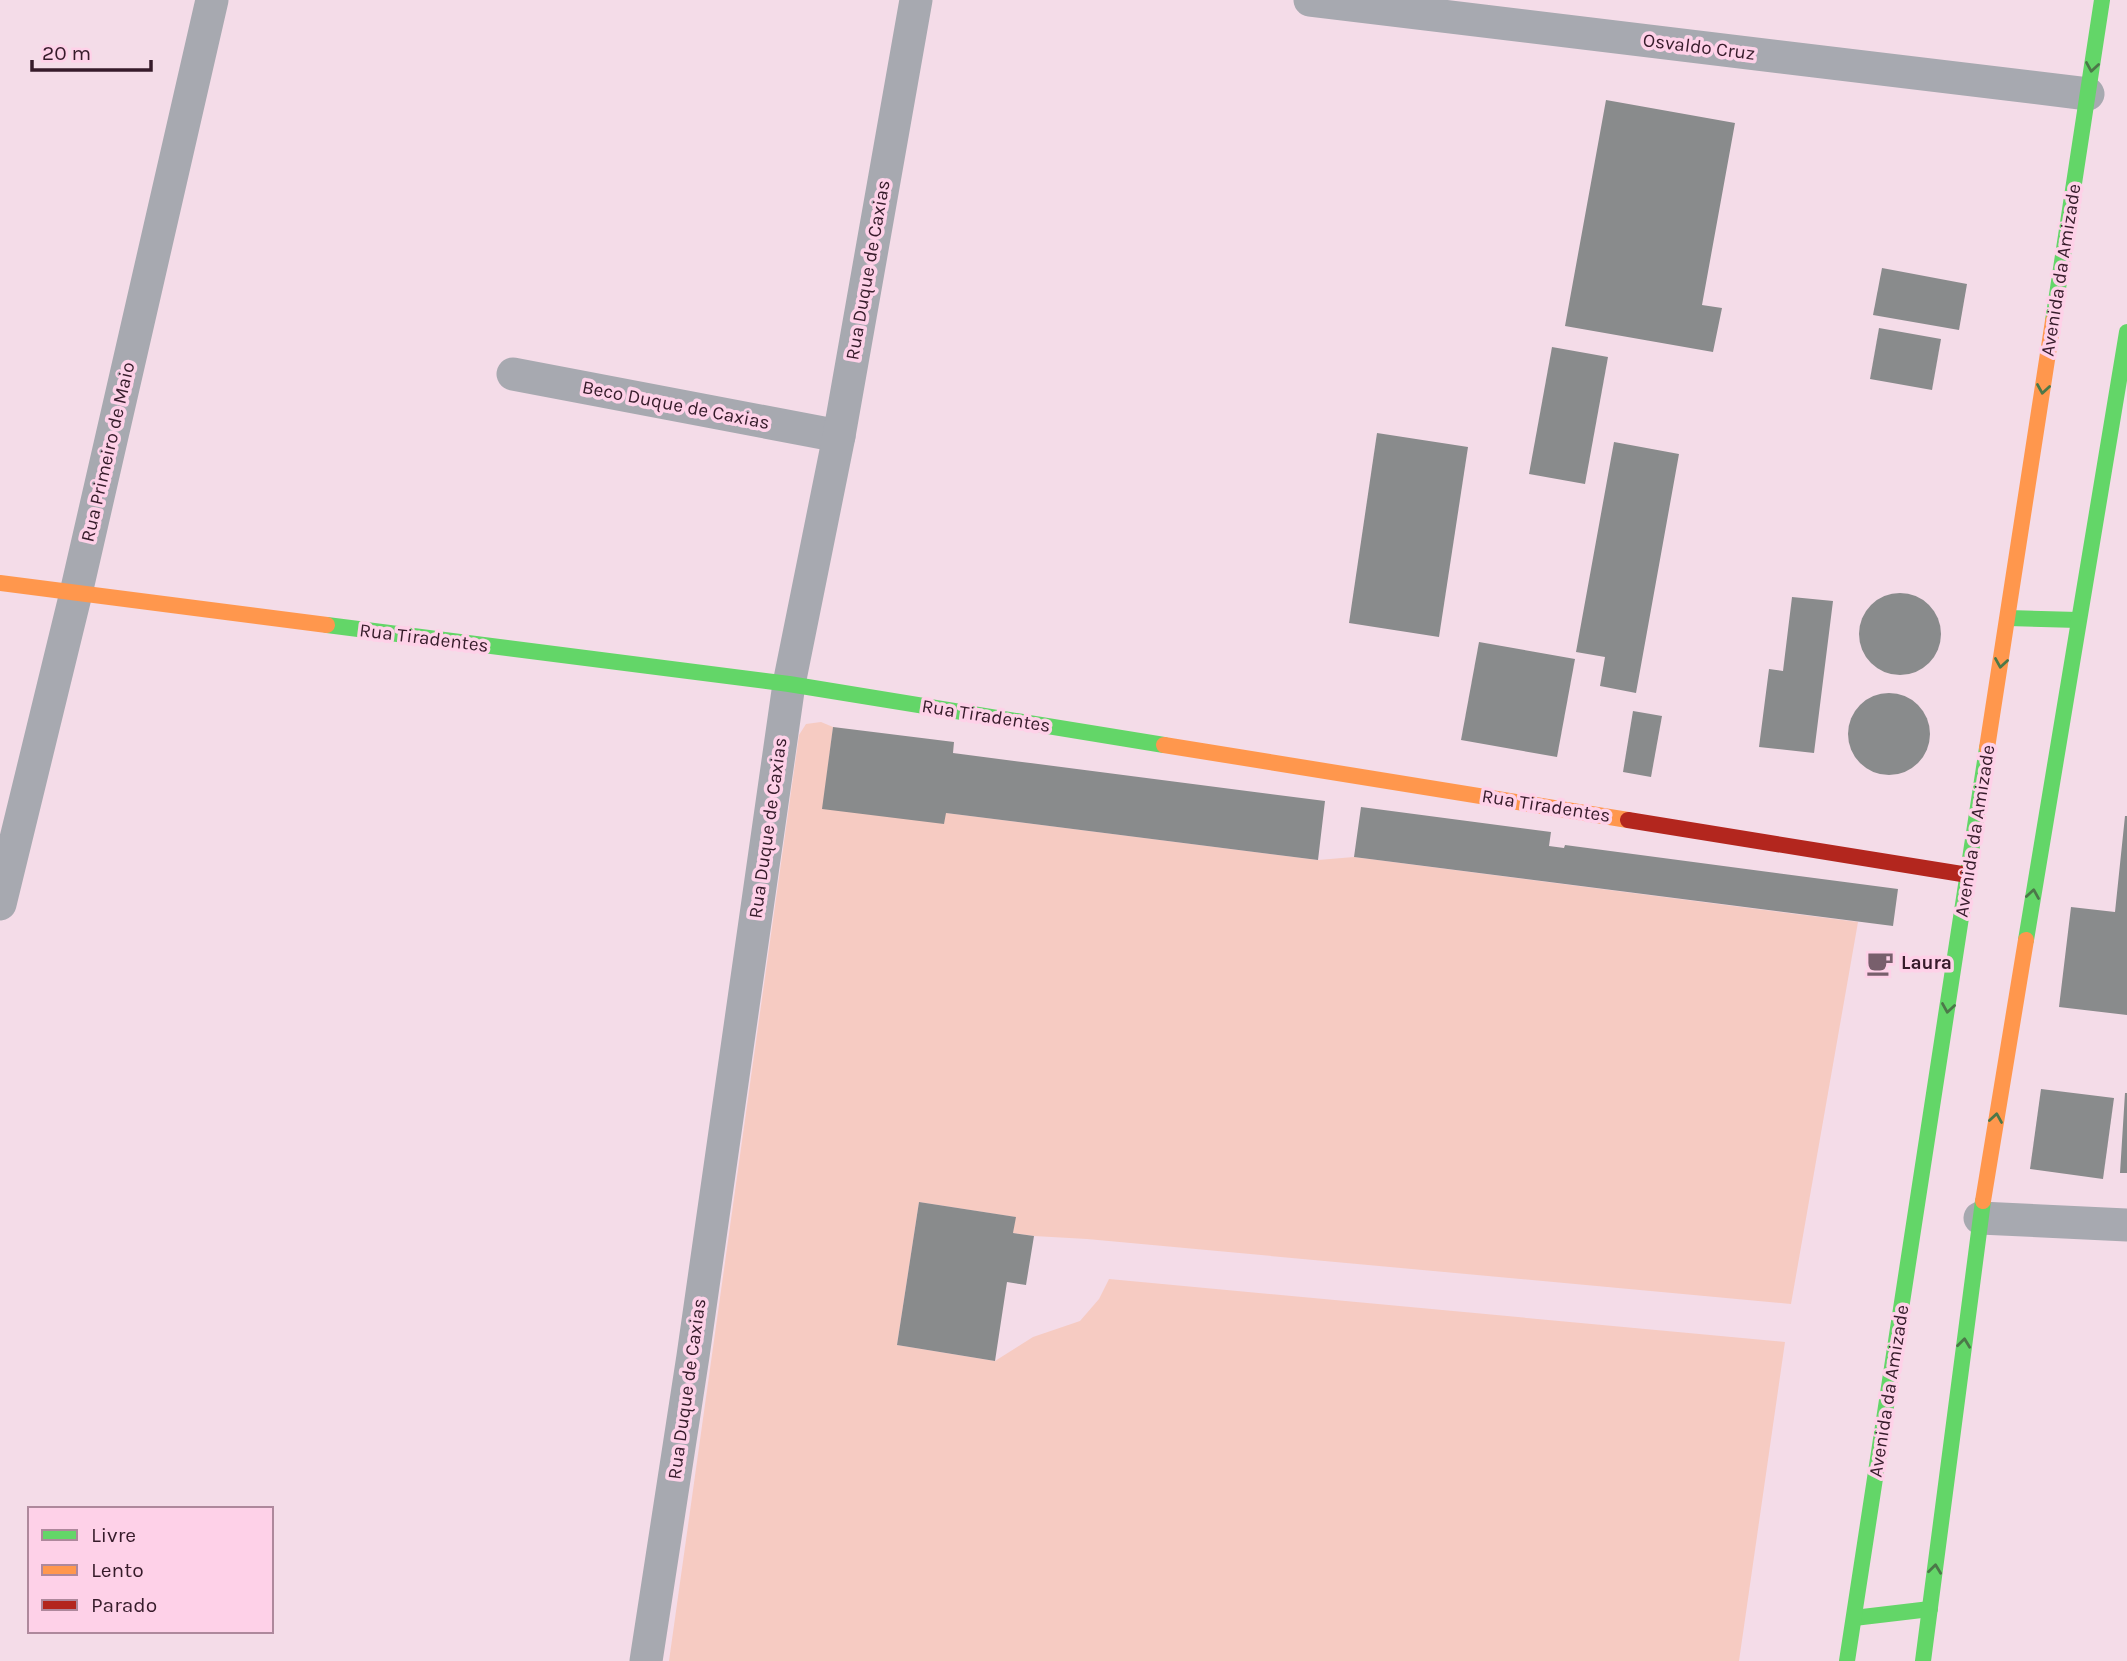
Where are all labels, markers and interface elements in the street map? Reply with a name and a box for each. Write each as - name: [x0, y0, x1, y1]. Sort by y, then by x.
- scale bar: [32, 28, 150, 72]
- street label: Osvaldo Cruz: [1642, 29, 1756, 65]
- text: 20 m: [42, 41, 91, 65]
- one-way arrow: [2085, 62, 2100, 73]
- street label: Rua Duque de Caxias: [841, 178, 895, 362]
- street label: Avenida da Amizade: [2037, 182, 2085, 358]
- street label: Rua Primeiro de Maio: [77, 360, 139, 544]
- street label: Beco Duque de Caxias: [580, 376, 772, 434]
- one-way arrow: [2036, 383, 2051, 395]
- street label: Rua Tiradentes: [358, 619, 490, 657]
- one-way arrow: [1994, 657, 2009, 668]
- street label: Rua Tiradentes: [920, 695, 1052, 737]
- street label: Rua Duque de Caxias: [744, 736, 792, 920]
- street label: Avenida da Amizade: [1951, 743, 1999, 919]
- street label: Rua Tiradentes: [1480, 785, 1612, 827]
- one-way arrow: [2025, 888, 2040, 900]
- cafe icon: Laura: [1865, 948, 1895, 978]
- place label: Laura: [1901, 952, 1952, 974]
- one-way arrow: [1941, 1003, 1956, 1014]
- one-way arrow: [1988, 1112, 2003, 1124]
- street label: Rua Duque de Caxias: [663, 1297, 711, 1481]
- street label: Avenida da Amizade: [1865, 1303, 1913, 1479]
- one-way arrow: [1956, 1338, 1971, 1349]
- legend: [28, 1507, 273, 1633]
- text: Livre: [91, 1523, 136, 1547]
- text: Lento: [91, 1558, 144, 1582]
- one-way arrow: [1928, 1563, 1943, 1575]
- text: Parado: [91, 1593, 157, 1617]

